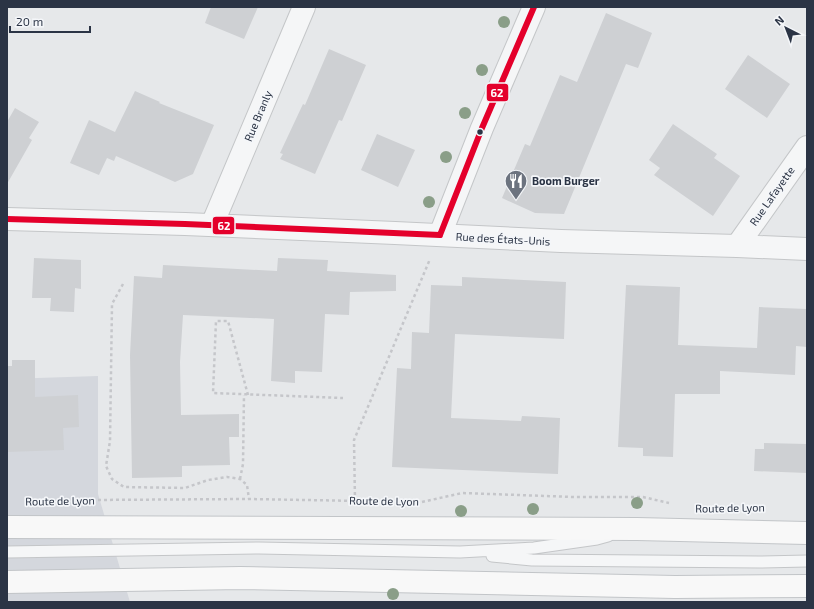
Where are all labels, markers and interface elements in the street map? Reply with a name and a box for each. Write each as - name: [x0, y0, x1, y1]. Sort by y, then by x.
- scale bar: [10, 8, 90, 34]
- north arrow: [766, 8, 806, 48]
- text: N: [772, 13, 786, 28]
- text: 20 m: [16, 14, 43, 28]
- line badge: 62: [486, 83, 509, 102]
- text: 62: [491, 86, 503, 99]
- street label: Rue Branly: [241, 88, 274, 143]
- unlabelled marker: [475, 127, 485, 137]
- street label: Rue Lafayette: [746, 164, 797, 228]
- restaurant icon: Boom Burger: [503, 168, 529, 201]
- place label: Boom Burger: [532, 174, 600, 187]
- line badge: 62: [212, 216, 235, 235]
- text: 62: [218, 219, 230, 232]
- street label: Rue des États-Unis: [455, 230, 551, 247]
- street label: Route de Lyon: [25, 493, 95, 508]
- street label: Route de Lyon: [349, 493, 419, 508]
- street label: Route de Lyon: [695, 500, 765, 515]

